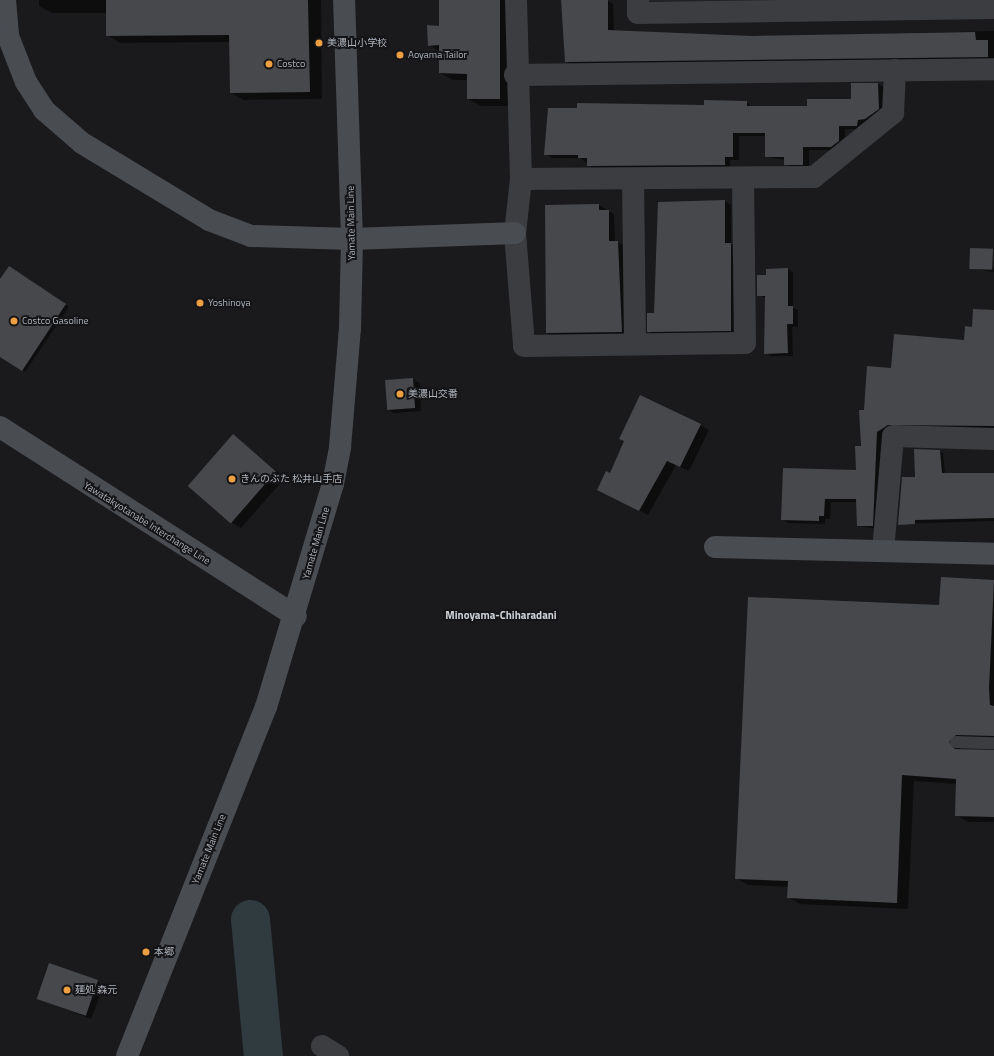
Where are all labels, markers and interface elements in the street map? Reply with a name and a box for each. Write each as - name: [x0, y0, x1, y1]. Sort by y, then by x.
- place label: 美濃山小学校: [327, 37, 387, 49]
- marker: 美濃山小学校: [314, 38, 324, 48]
- place label: Aoyama Tailor: [408, 49, 467, 61]
- marker: Aoyama Tailor: [395, 50, 405, 60]
- place label: Costco: [277, 58, 305, 70]
- marker: Costco: [264, 59, 274, 69]
- street label: Yamate Main Line: [344, 186, 358, 260]
- place label: Yoshinoya: [208, 297, 250, 309]
- marker: Yoshinoya: [195, 298, 205, 308]
- place label: Costco Gasoline: [22, 315, 89, 327]
- marker: Costco Gasoline: [9, 316, 19, 326]
- place label: 美濃山交番: [408, 388, 458, 400]
- marker: 美濃山交番: [395, 389, 405, 399]
- place label: きんのぶた 松井山手店: [240, 473, 342, 485]
- marker: きんのぶた 松井山手店: [227, 474, 237, 484]
- street label: Yawatakyotanabe Interchange Line: [82, 479, 212, 567]
- street label: Yamate Main Line: [300, 506, 332, 580]
- district label: Minoyama-Chiharadani: [445, 608, 557, 622]
- street label: Yamate Main Line: [189, 812, 229, 886]
- place label: 本郷: [154, 946, 174, 958]
- marker: 本郷: [141, 947, 151, 957]
- place label: 麺処 森元: [75, 984, 117, 996]
- marker: 麺処 森元: [62, 985, 72, 995]

